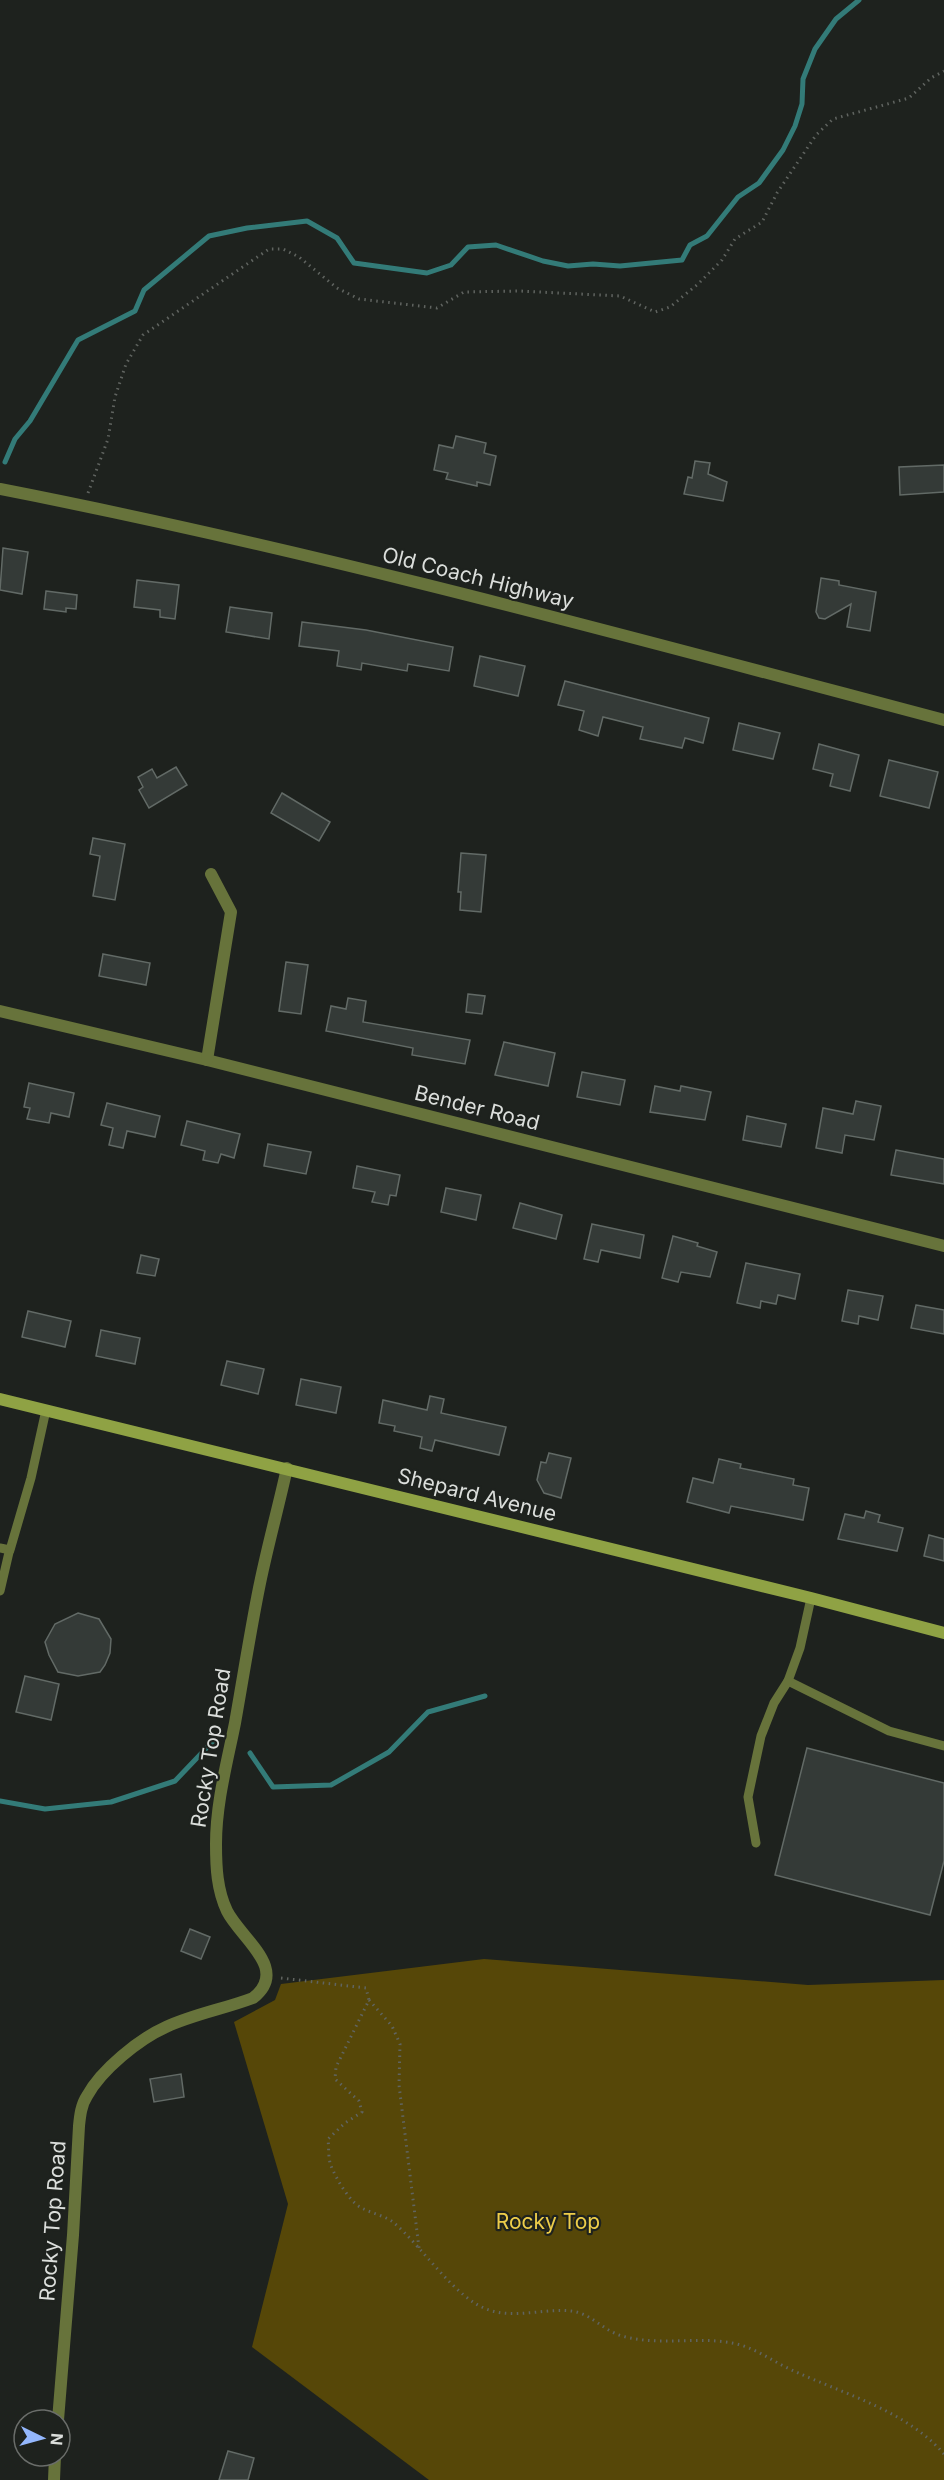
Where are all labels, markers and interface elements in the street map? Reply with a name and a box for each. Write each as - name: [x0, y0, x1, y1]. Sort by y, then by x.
- street label: Old Coach Highway: [380, 542, 577, 613]
- street label: Bender Road: [412, 1080, 542, 1135]
- street label: Shepard Avenue: [395, 1463, 559, 1526]
- street label: Rocky Top Road: [186, 1666, 235, 1829]
- street label: Rocky Top Road: [34, 2140, 71, 2302]
- park label: Rocky Top: [496, 2209, 600, 2234]
- north arrow: [12, 2408, 72, 2468]
- text: N: [46, 2432, 67, 2446]

